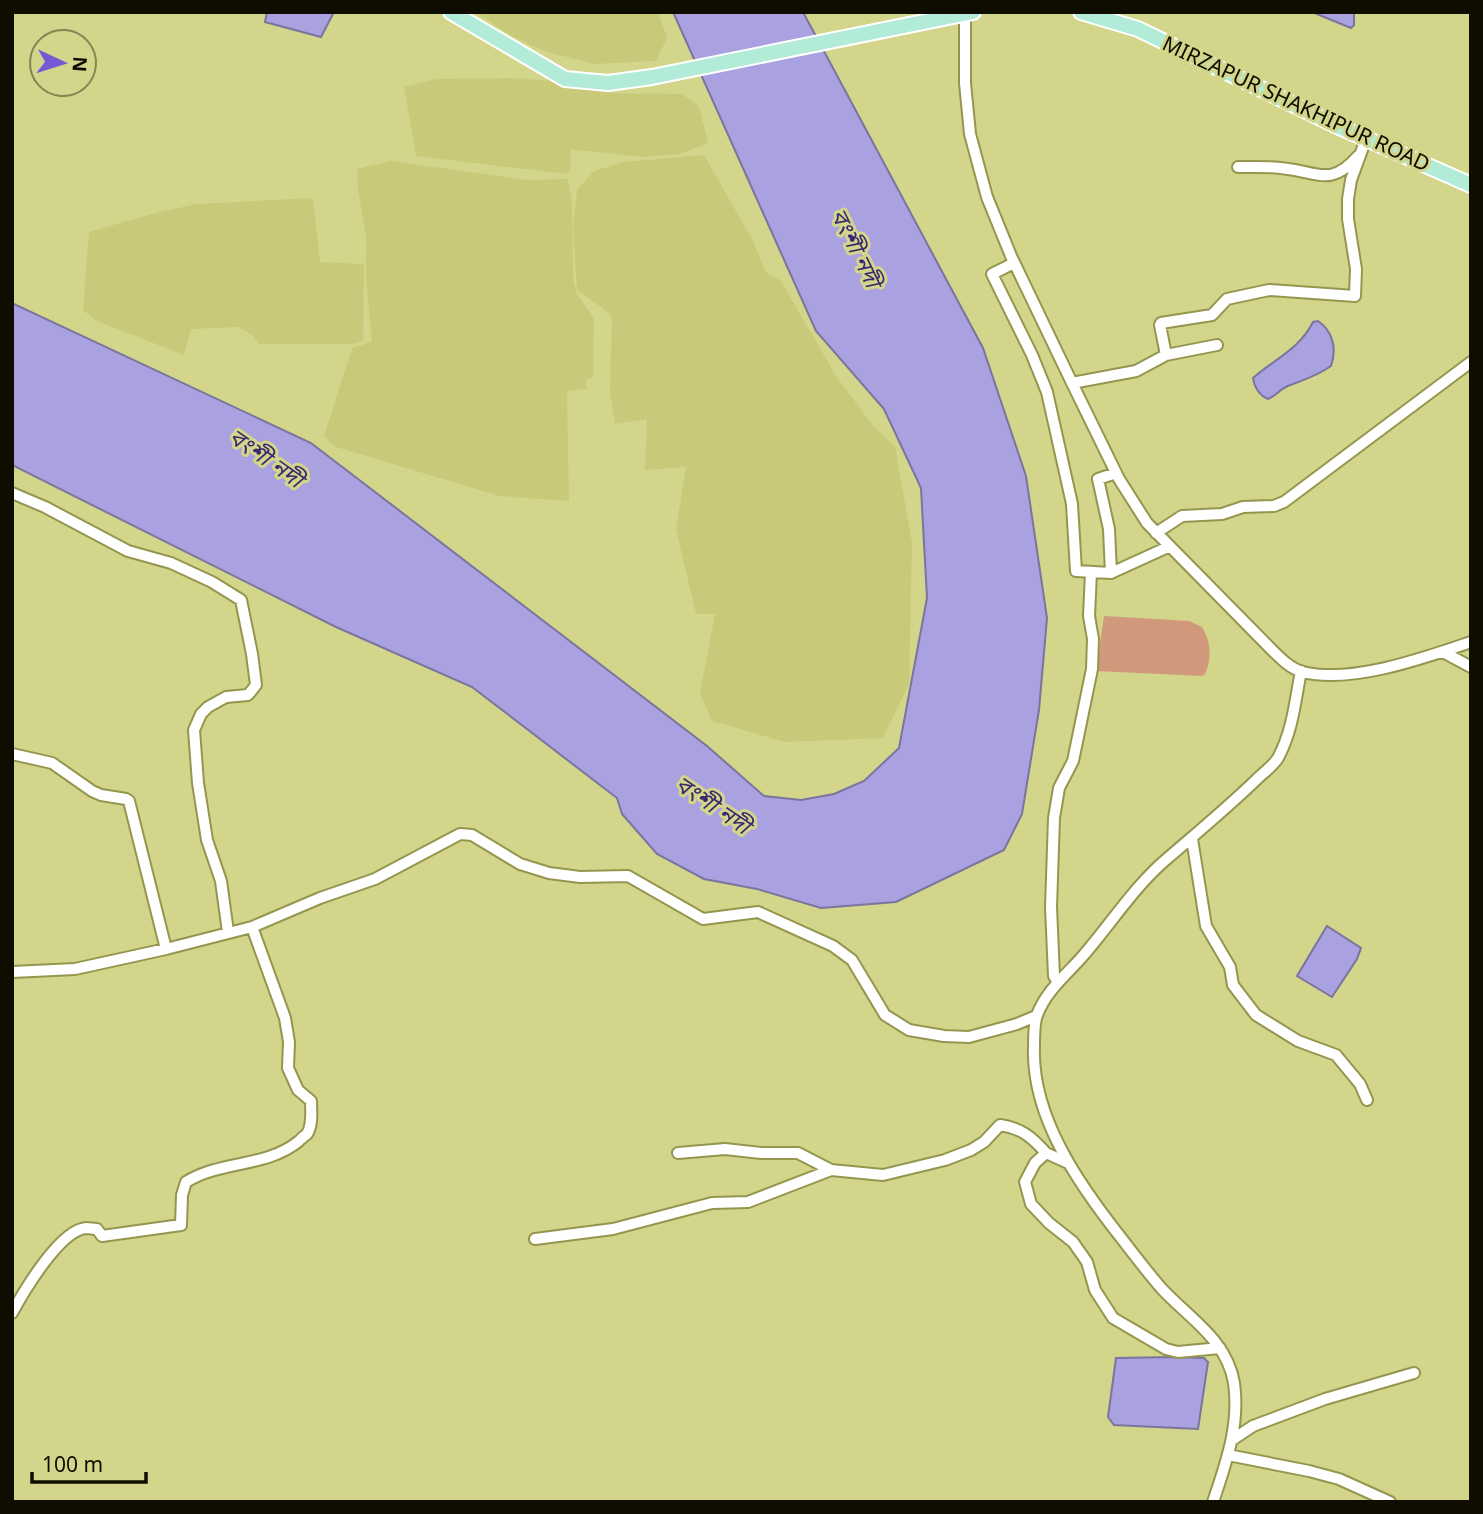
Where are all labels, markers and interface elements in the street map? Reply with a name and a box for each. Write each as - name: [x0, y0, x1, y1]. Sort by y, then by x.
- north arrow: [28, 28, 98, 98]
- street label: MIRZAPUR SHAKHIPUR ROAD: [1158, 29, 1435, 177]
- text: N: [66, 56, 93, 73]
- water label: বংশী নদী: [824, 203, 891, 296]
- water label: বংশী নদী: [223, 420, 313, 497]
- water label: বংশী নদী: [670, 767, 761, 843]
- scale bar: [32, 1440, 145, 1484]
- text: 100 m: [42, 1450, 103, 1478]

